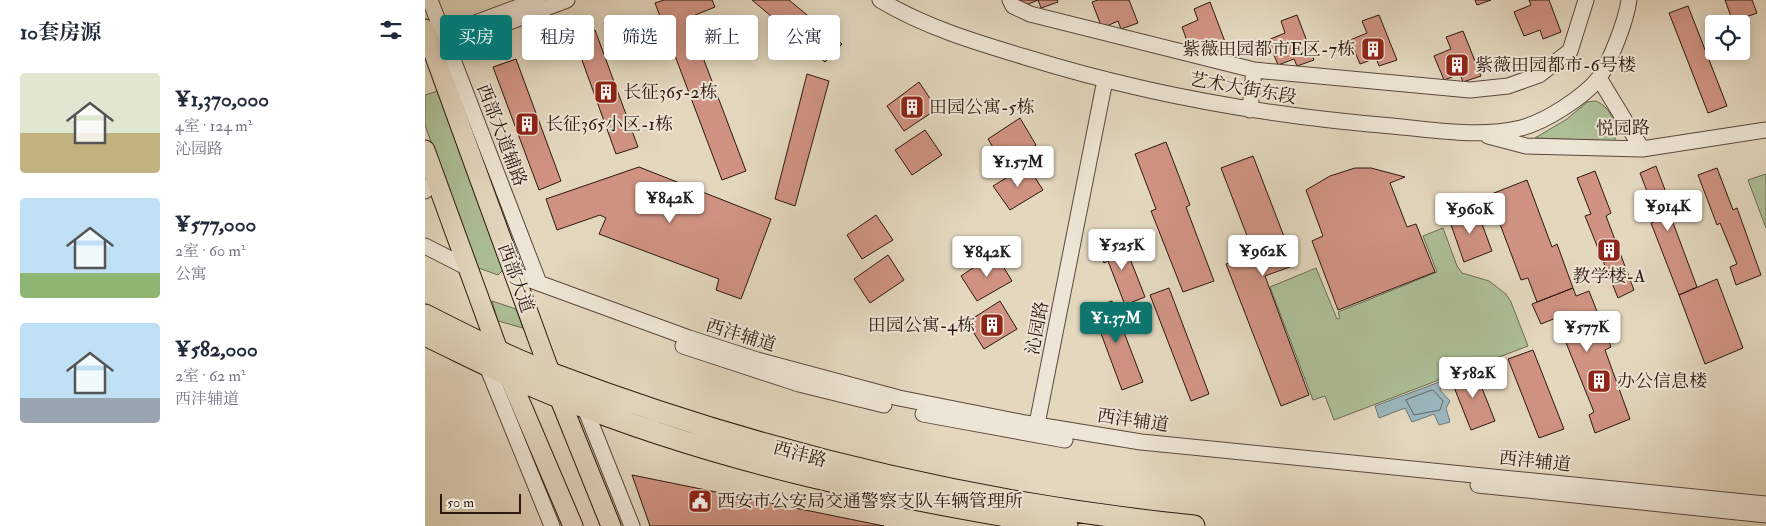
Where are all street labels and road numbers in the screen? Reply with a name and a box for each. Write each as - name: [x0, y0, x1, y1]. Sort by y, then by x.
- street label: 艺术大街东段: [1188, 68, 1298, 109]
- street label: 西部大道辅路: [471, 81, 532, 190]
- street label: 悦园路: [1596, 117, 1650, 140]
- street label: 西部大道: [492, 240, 539, 316]
- street label: 沁园路: [1021, 299, 1054, 357]
- street label: 西沣辅道: [703, 314, 779, 357]
- street label: 西沣辅道: [1096, 404, 1170, 437]
- street label: 西沣路: [771, 436, 829, 473]
- street label: 西沣辅道: [1498, 446, 1572, 477]

